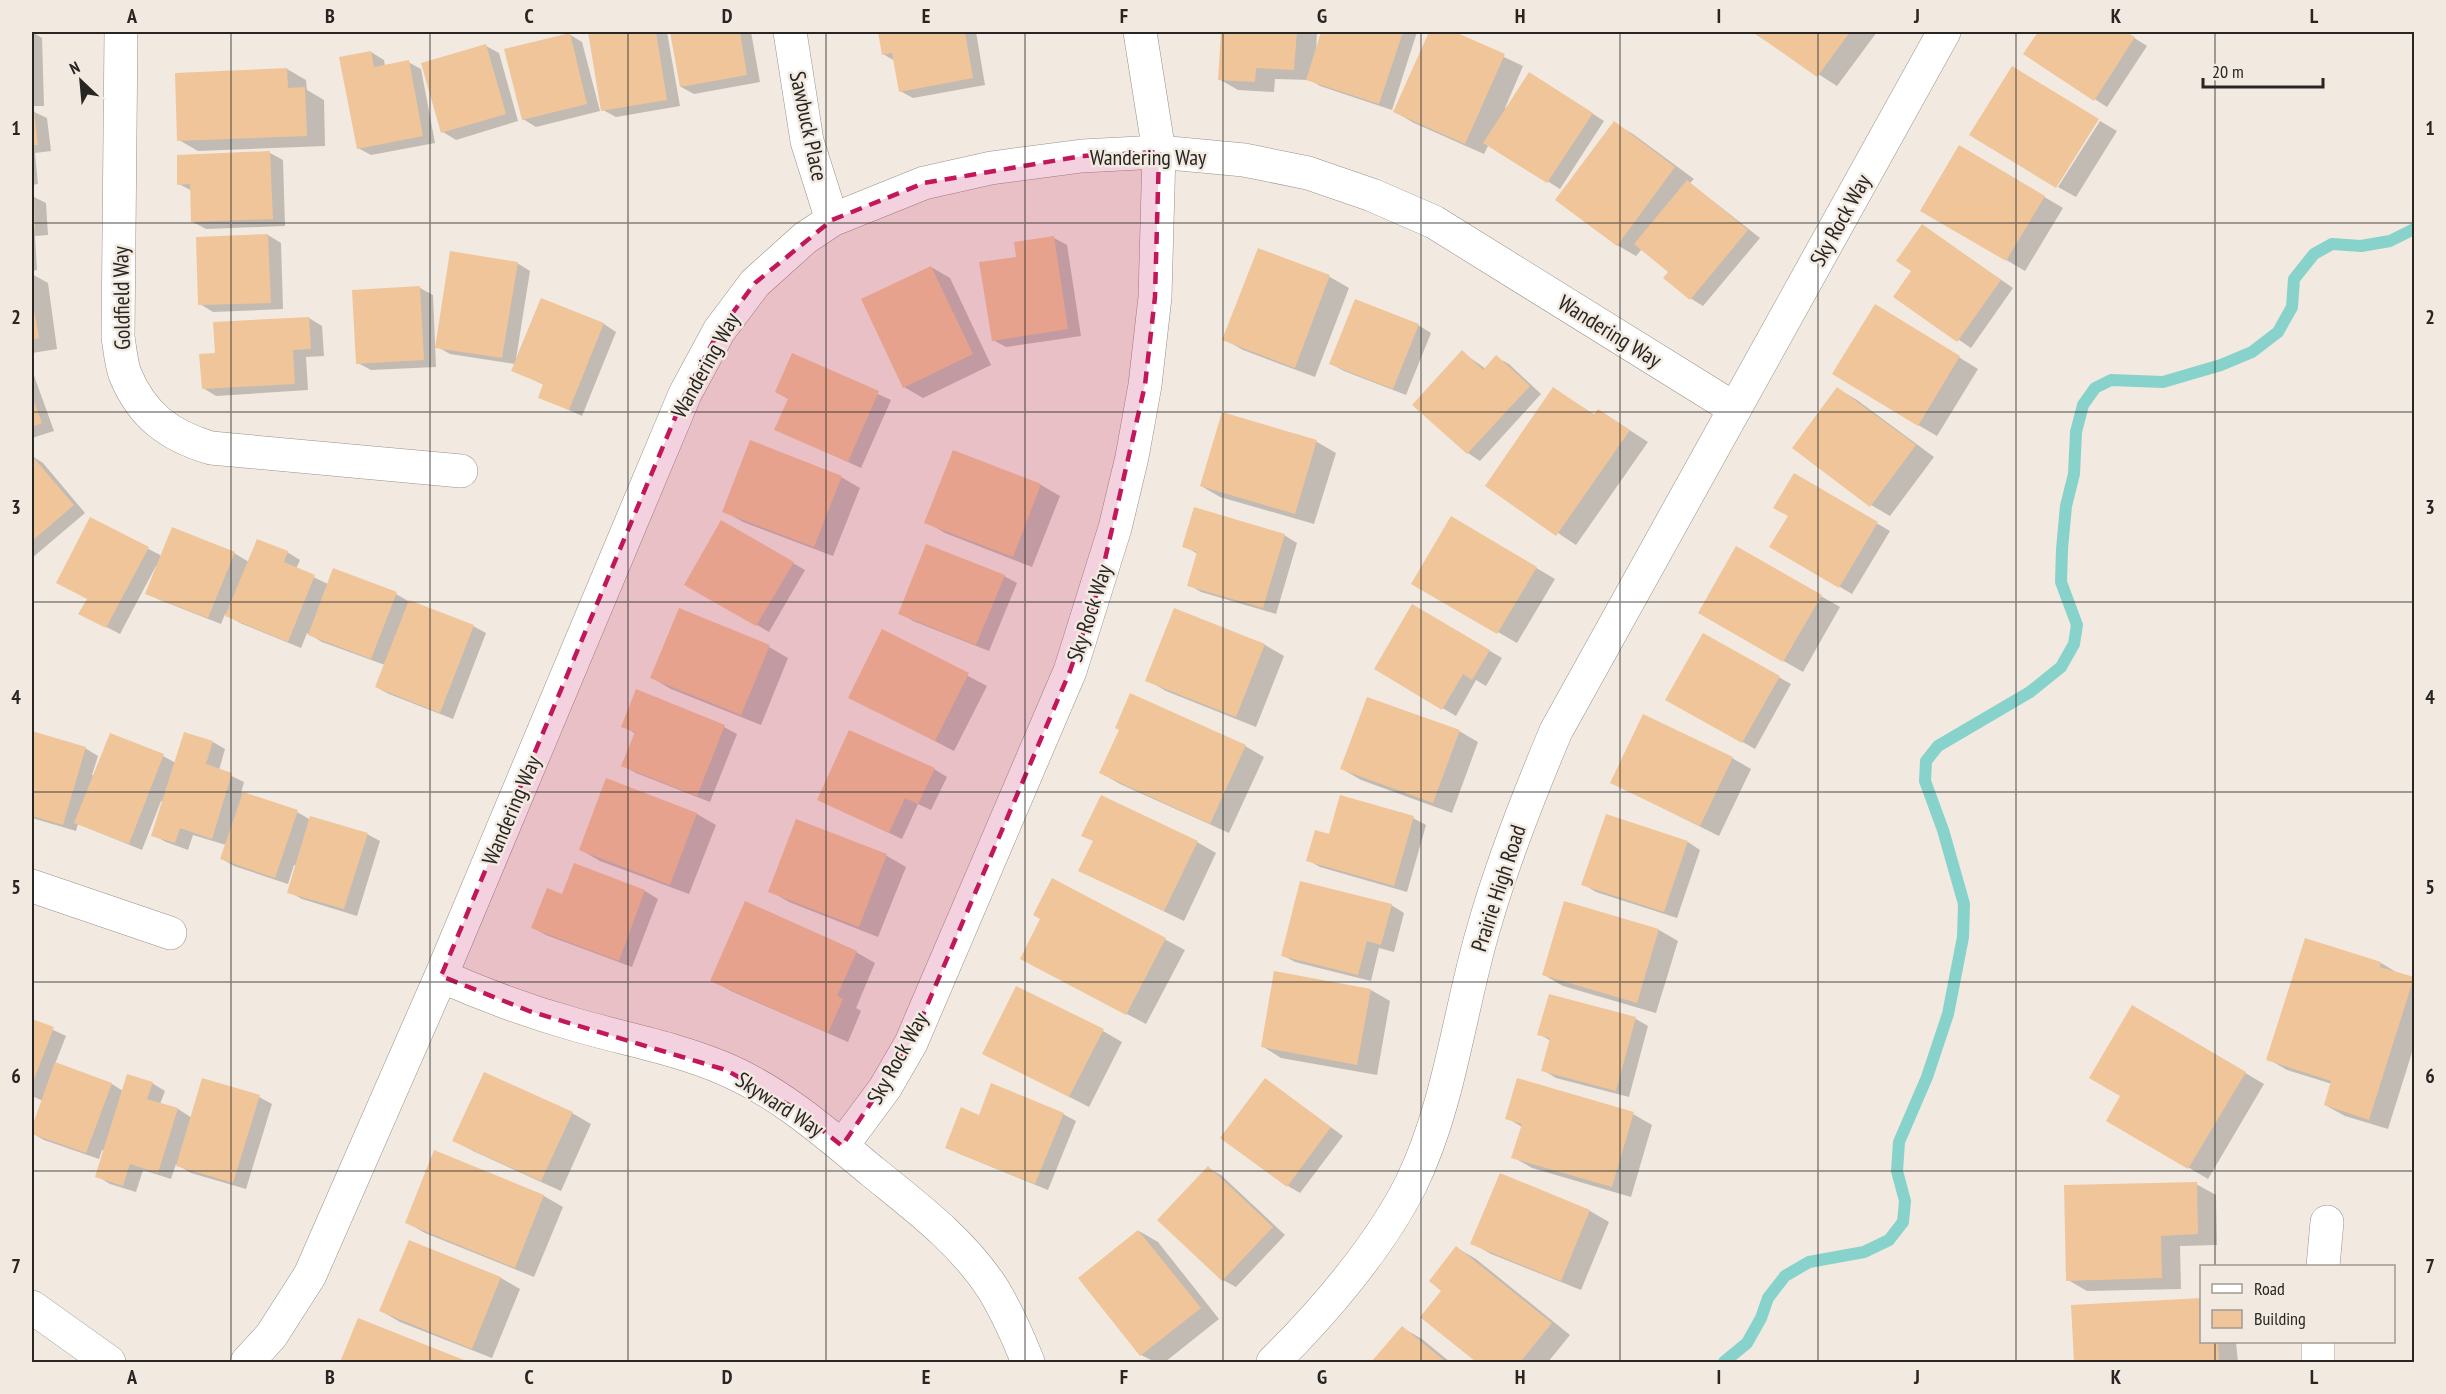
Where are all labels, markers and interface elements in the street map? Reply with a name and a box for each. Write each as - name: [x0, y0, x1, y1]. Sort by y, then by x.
- text: A: [126, 3, 138, 29]
- text: B: [325, 3, 335, 29]
- text: C: [524, 3, 534, 29]
- text: D: [722, 3, 733, 29]
- text: E: [922, 3, 930, 29]
- text: F: [1120, 3, 1128, 29]
- text: G: [1317, 3, 1327, 29]
- text: H: [1515, 3, 1525, 29]
- text: I: [1717, 3, 1721, 29]
- text: J: [1913, 3, 1920, 29]
- text: K: [2111, 3, 2122, 29]
- text: L: [2310, 3, 2319, 29]
- north arrow: [51, 51, 111, 111]
- scale bar: [2203, 51, 2323, 89]
- text: N: [66, 57, 83, 78]
- text: 20 m: [2212, 60, 2244, 83]
- street label: Sawbuck Place: [784, 69, 834, 183]
- text: 1: [11, 115, 21, 141]
- text: 1: [2425, 115, 2435, 141]
- street label: Wandering Way: [1090, 143, 1207, 171]
- street label: Sky Rock Way: [1803, 169, 1877, 271]
- street label: Goldfield Way: [106, 245, 136, 350]
- street label: Wandering Way: [1553, 288, 1667, 374]
- text: 2: [11, 304, 21, 330]
- text: 2: [2425, 304, 2435, 330]
- street label: Wandering Way: [665, 307, 746, 423]
- text: 3: [11, 494, 21, 520]
- text: 3: [2425, 494, 2435, 520]
- street label: Sky Rock Way: [1060, 560, 1118, 665]
- text: 4: [11, 684, 21, 710]
- text: 4: [2425, 684, 2435, 710]
- street label: Wandering Way: [475, 750, 547, 869]
- street label: Prairie High Road: [1464, 821, 1532, 955]
- text: 5: [11, 874, 21, 900]
- text: 5: [2425, 874, 2435, 900]
- street label: Sky Rock Way: [860, 1007, 934, 1109]
- text: 6: [11, 1063, 21, 1089]
- text: 6: [2425, 1063, 2435, 1089]
- street label: Skyward Way: [731, 1065, 830, 1143]
- text: 7: [11, 1253, 21, 1279]
- text: 7: [2425, 1253, 2435, 1279]
- legend: [2200, 1265, 2395, 1343]
- text: Road: [2254, 1277, 2285, 1300]
- text: Building: [2254, 1307, 2306, 1330]
- text: A: [126, 1364, 138, 1390]
- text: B: [325, 1364, 335, 1390]
- text: C: [524, 1364, 534, 1390]
- text: D: [722, 1364, 733, 1390]
- text: E: [922, 1364, 930, 1390]
- text: F: [1120, 1364, 1128, 1390]
- text: G: [1317, 1364, 1327, 1390]
- text: H: [1515, 1364, 1525, 1390]
- text: I: [1717, 1364, 1721, 1390]
- text: J: [1913, 1364, 1920, 1390]
- text: K: [2111, 1364, 2122, 1390]
- text: L: [2310, 1364, 2319, 1390]

